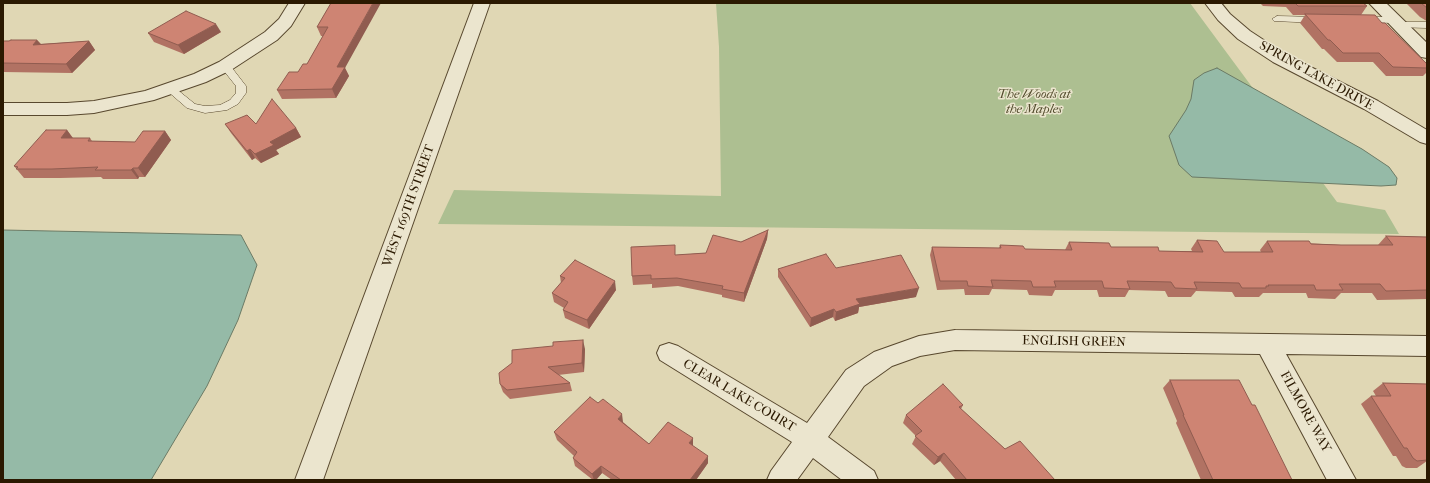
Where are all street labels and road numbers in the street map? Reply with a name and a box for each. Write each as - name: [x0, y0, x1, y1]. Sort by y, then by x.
- street label: SPRING LAKE DRIVE: [1256, 38, 1376, 114]
- street label: WEST 169TH STREET: [380, 143, 438, 269]
- street label: ENGLISH GREEN: [1022, 333, 1126, 351]
- street label: CLEAR LAKE COURT: [680, 356, 798, 436]
- street label: FILMORE WAY: [1276, 369, 1334, 455]

